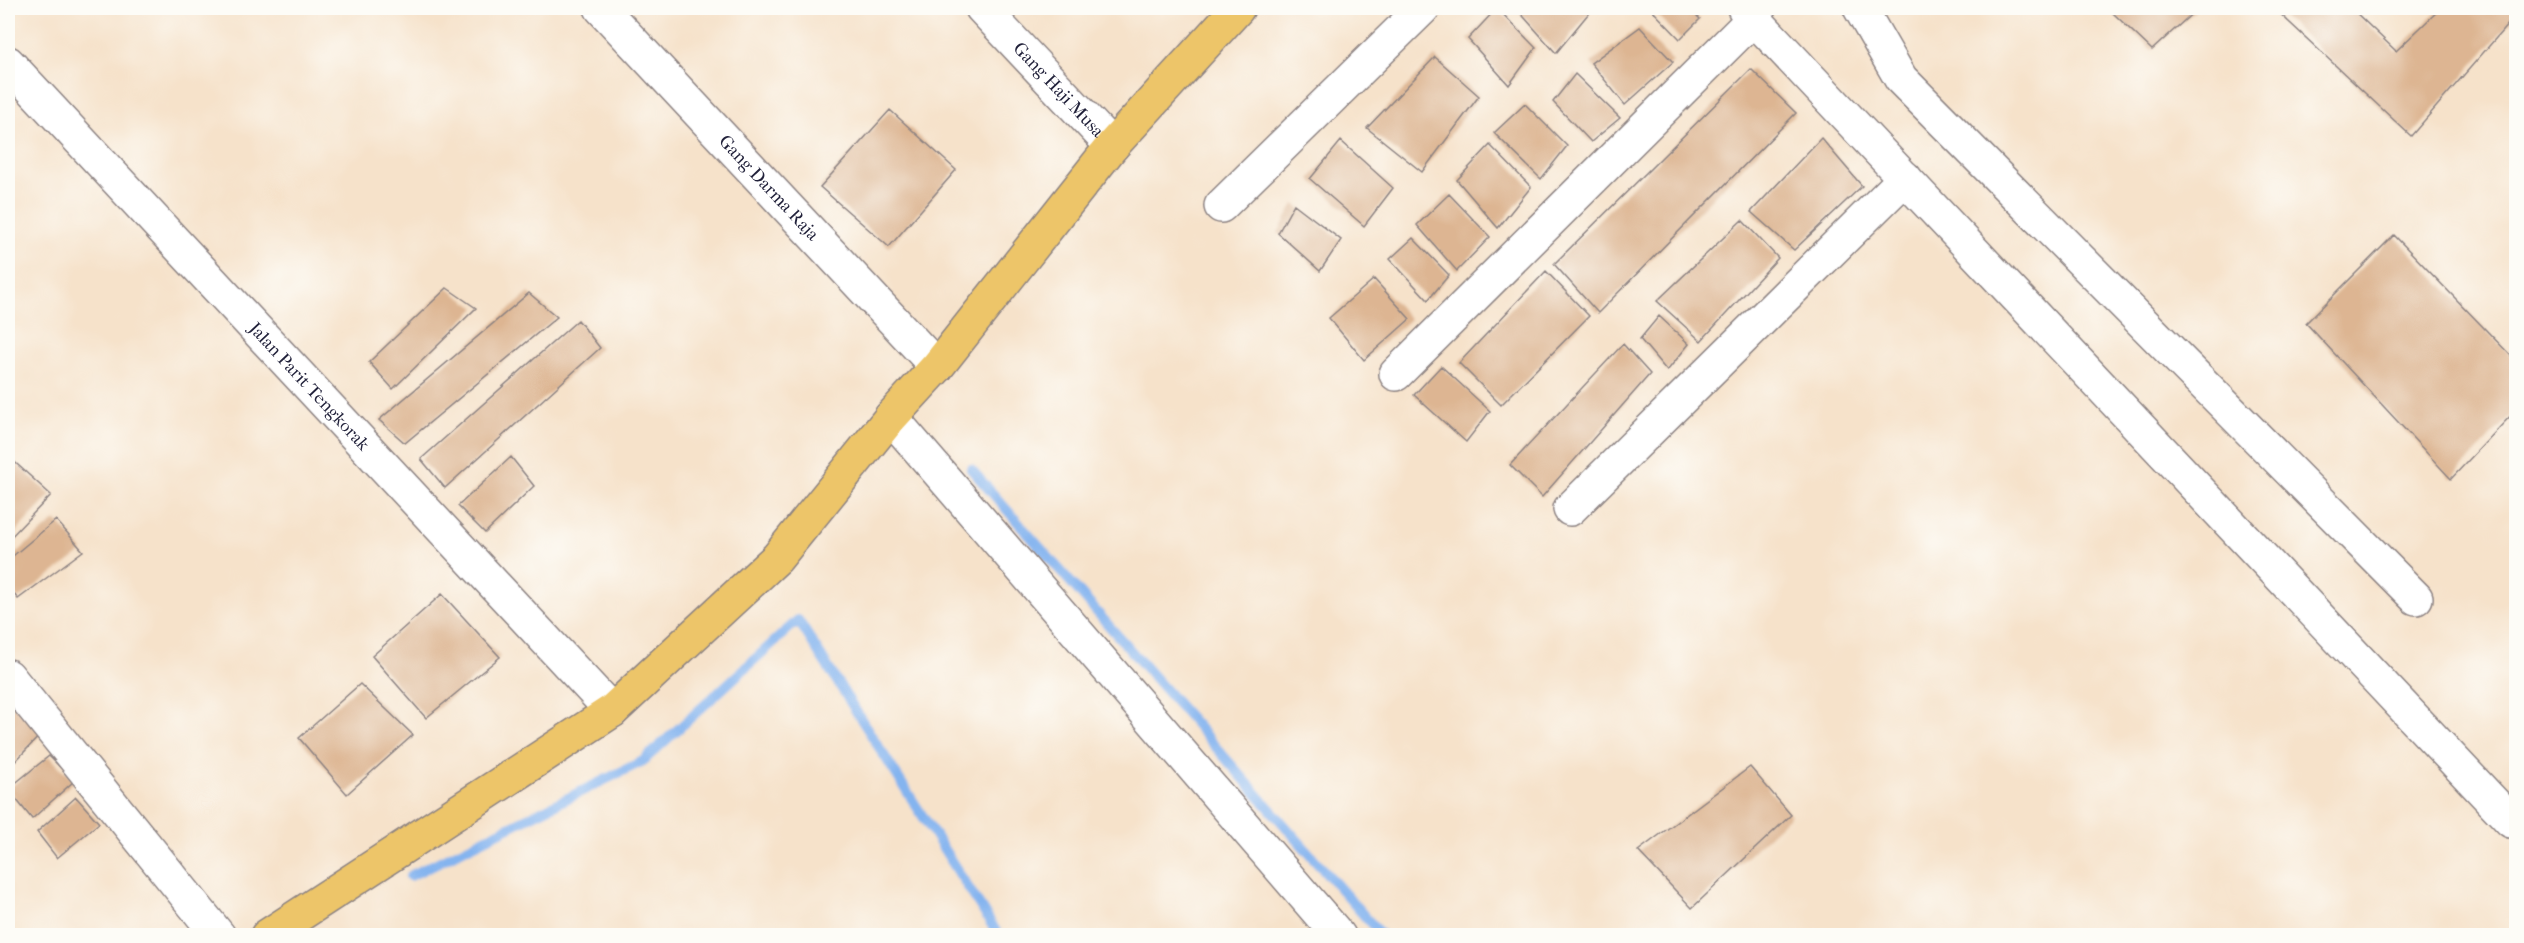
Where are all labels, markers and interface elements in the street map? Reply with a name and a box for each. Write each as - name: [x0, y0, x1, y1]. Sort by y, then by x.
- street label: Gang Haji Musa: [1009, 38, 1109, 142]
- street label: Gang Darma Raja: [715, 131, 824, 245]
- street label: Jalan Parit Tengkorak: [243, 316, 375, 455]

